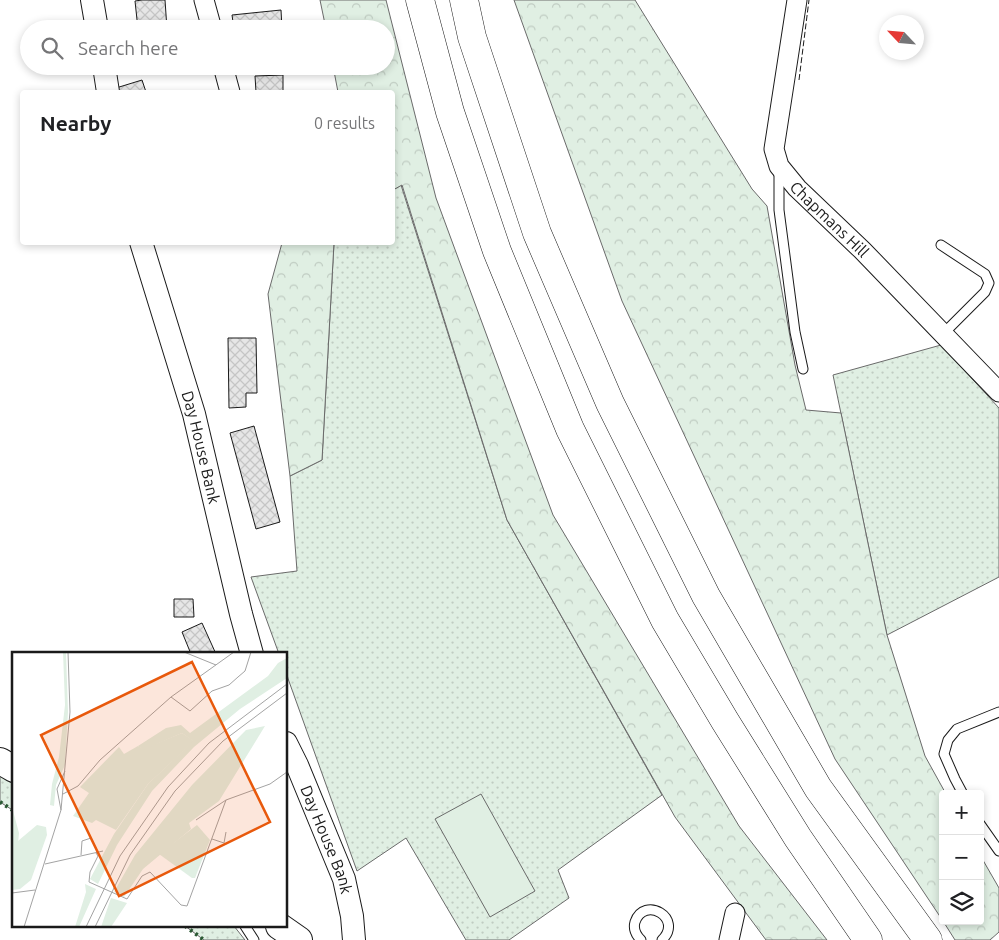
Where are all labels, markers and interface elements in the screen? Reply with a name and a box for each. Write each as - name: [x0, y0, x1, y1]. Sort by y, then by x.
- north arrow: [879, 15, 924, 60]
- search box: [20, 20, 395, 75]
- icon: search: [38, 34, 66, 62]
- text: Search here: [78, 37, 178, 59]
- text: Nearby: [40, 111, 111, 135]
- text: 0 results: [314, 114, 375, 132]
- street label: Chapmans Hill: [786, 178, 873, 261]
- street label: Day House Bank: [178, 389, 224, 505]
- inset map: [12, 652, 288, 928]
- street label: Day House Bank: [297, 782, 356, 896]
- map controls: [939, 790, 984, 925]
- button: +: [939, 790, 984, 835]
- button: −: [939, 835, 984, 880]
- button: layers: [939, 880, 984, 925]

